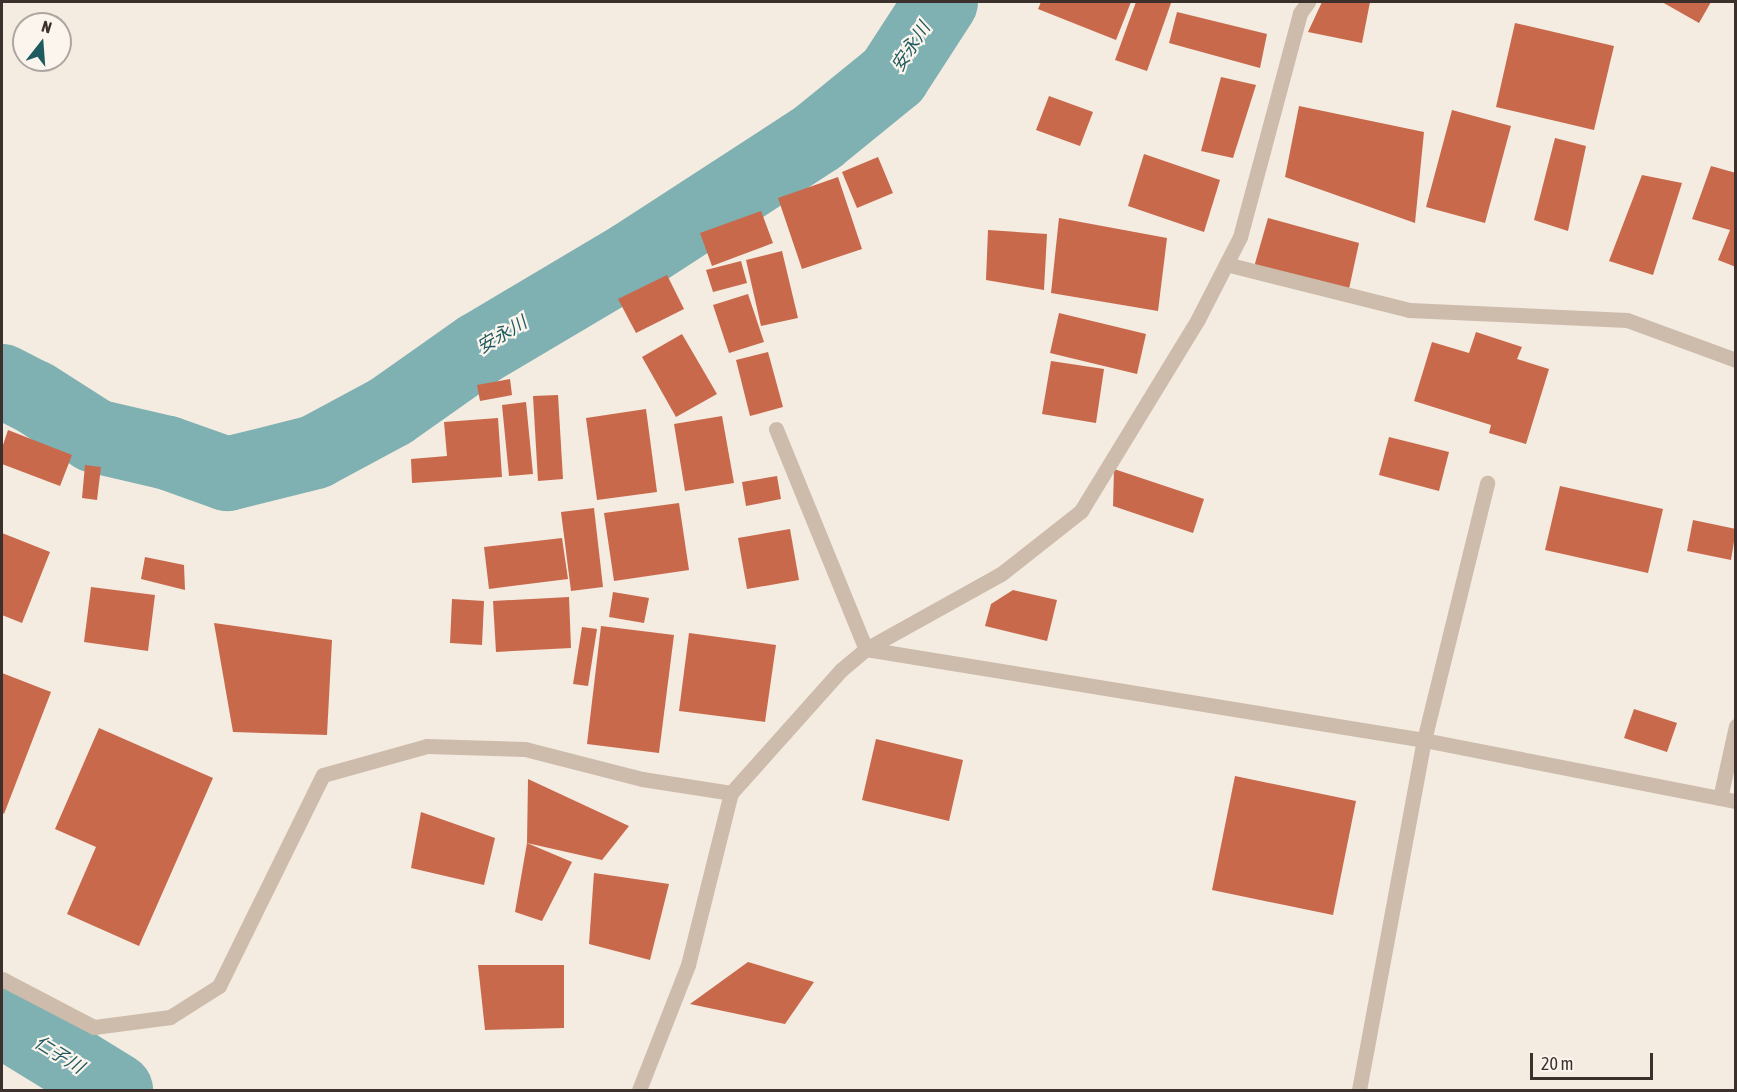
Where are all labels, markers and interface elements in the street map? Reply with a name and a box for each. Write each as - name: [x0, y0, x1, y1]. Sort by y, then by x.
- north arrow: [12, 12, 72, 72]
- text: N: [40, 17, 54, 37]
- water label: 安永川: [887, 18, 935, 76]
- water label: 安永川: [473, 312, 531, 358]
- water label: 仁子川: [30, 1032, 88, 1078]
- scale bar: [1533, 1041, 1656, 1079]
- text: 20 m: [1541, 1053, 1573, 1074]

